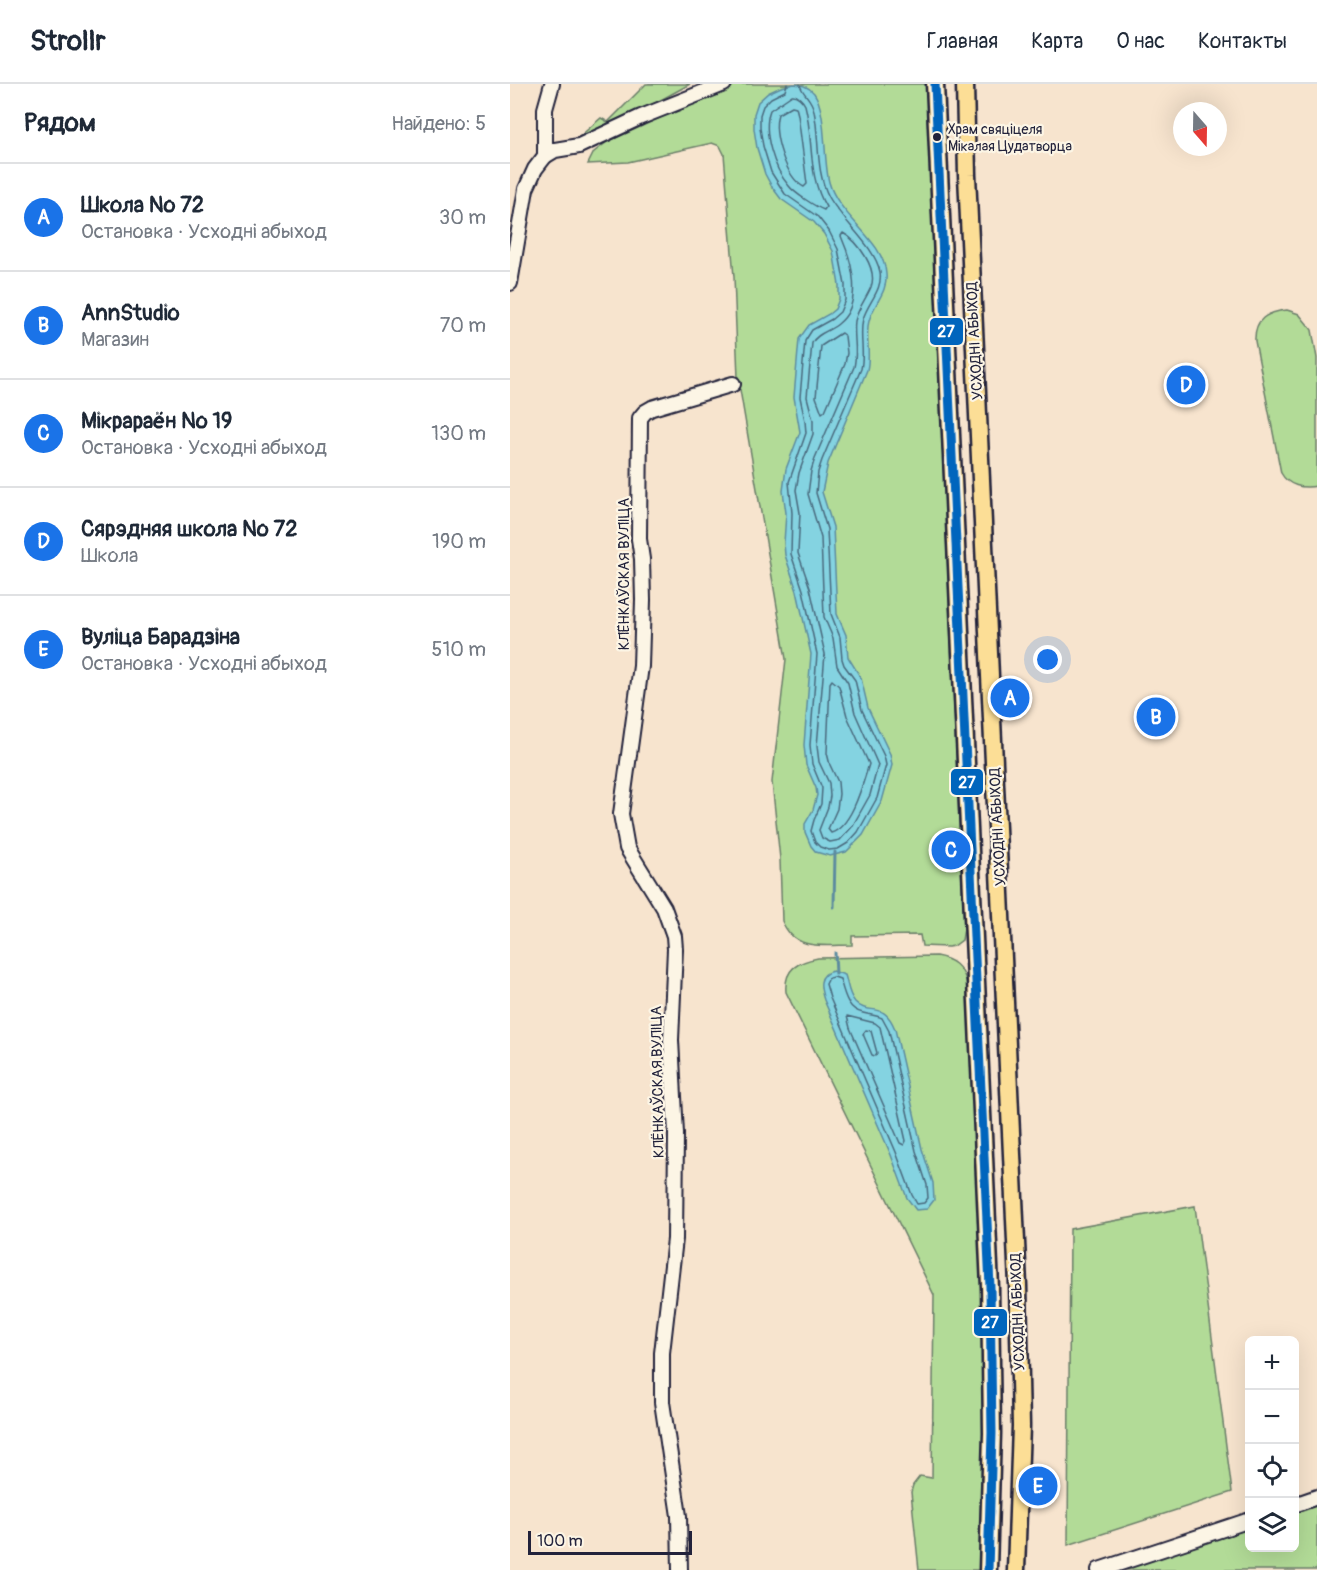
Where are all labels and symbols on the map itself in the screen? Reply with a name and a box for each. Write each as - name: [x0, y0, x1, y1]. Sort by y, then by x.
- north arrow: [1173, 102, 1227, 156]
- place label: Храм свяціцеля Мікалая Цудатворца: [948, 121, 1072, 155]
- marker: Храм свяціцеля Мікалая Цудатворца: [931, 131, 943, 143]
- street label: УСХОДНІ АБЫХОД: [962, 281, 988, 400]
- line badge: 27: [929, 317, 964, 346]
- text: 27: [937, 322, 955, 342]
- pin: D: [1166, 362, 1206, 408]
- street label: КЛЁНКАЎСКАЯ ВУЛІЦА: [615, 498, 634, 650]
- your location: [1033, 645, 1062, 674]
- pin: A: [990, 676, 1030, 720]
- pin: B: [1136, 694, 1176, 740]
- street label: УСХОДНІ АБЫХОД: [985, 767, 1011, 886]
- line badge: 27: [950, 768, 984, 796]
- text: 27: [958, 773, 976, 793]
- pin: C: [932, 828, 970, 873]
- street label: КЛЁНКАЎСКАЯ ВУЛІЦА: [647, 1005, 669, 1158]
- street label: УСХОДНІ АБЫХОД: [1006, 1252, 1030, 1371]
- line badge: 27: [973, 1308, 1008, 1337]
- text: 27: [981, 1313, 999, 1333]
- pin: E: [1018, 1464, 1058, 1508]
- scale bar: [528, 1528, 692, 1556]

